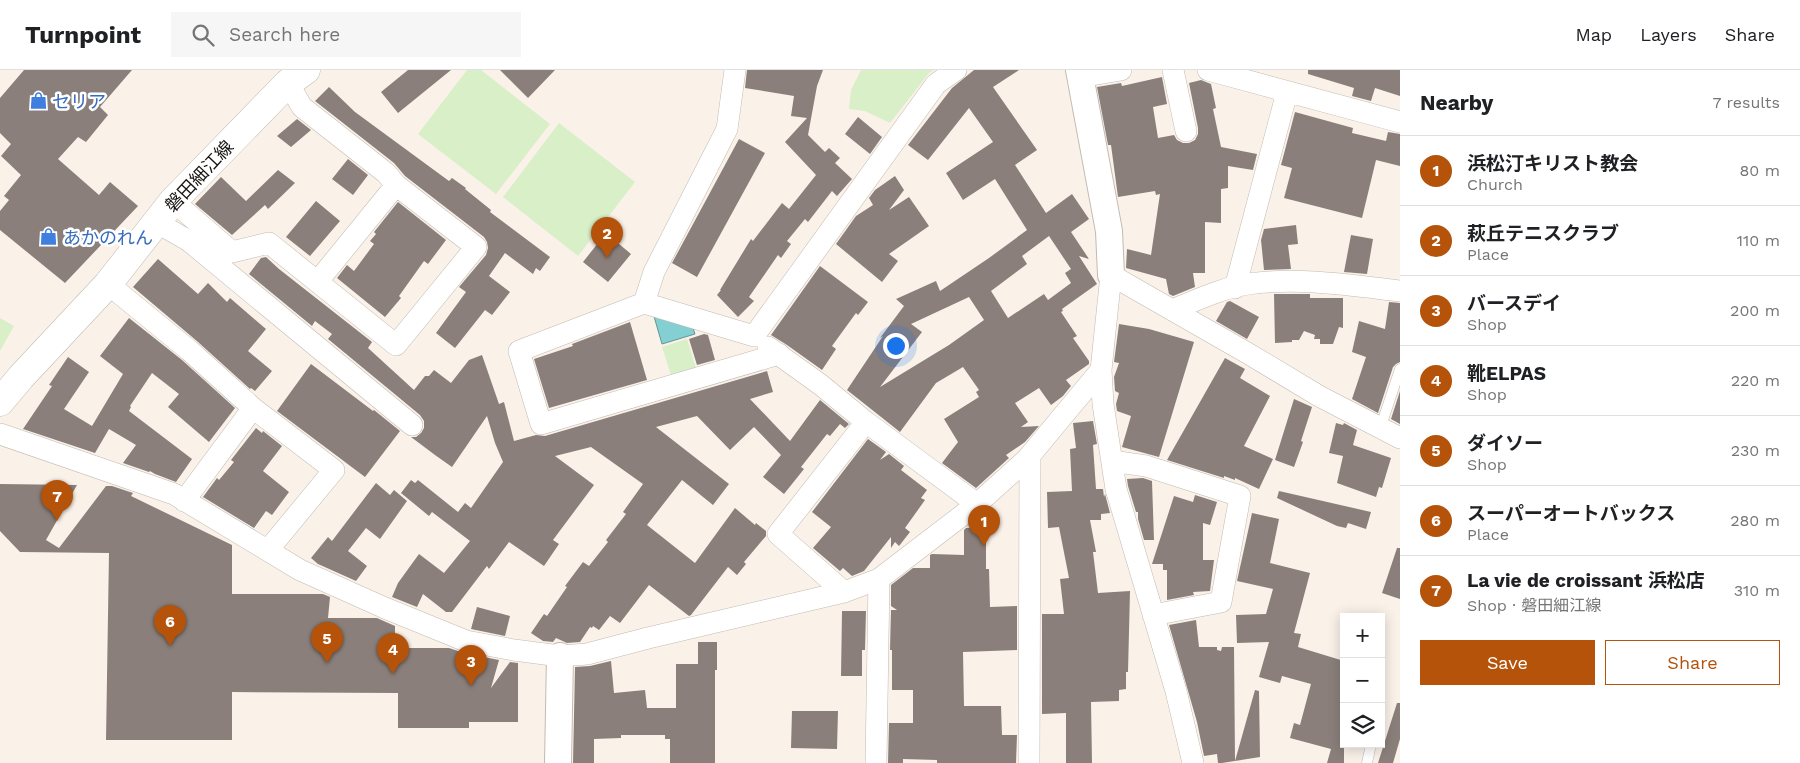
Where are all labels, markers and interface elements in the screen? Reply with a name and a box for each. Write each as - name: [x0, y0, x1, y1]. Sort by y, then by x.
- search box: [171, 12, 521, 57]
- text: Turnpoint: [25, 21, 141, 49]
- icon: search: [189, 21, 217, 49]
- text: Search here: [229, 23, 340, 46]
- text: Map: [1575, 24, 1612, 45]
- text: Layers: [1640, 24, 1697, 45]
- text: Share: [1725, 24, 1775, 45]
- text: Nearby: [1420, 90, 1493, 115]
- shop icon: セリア: [28, 91, 48, 111]
- place label: セリア: [52, 91, 106, 112]
- text: 7 results: [1713, 93, 1780, 112]
- street label: 磐田細江線: [161, 136, 237, 216]
- text: 浜松汀キリスト教会: [1467, 152, 1638, 175]
- text: 1: [1433, 161, 1439, 180]
- text: 80 m: [1739, 161, 1780, 180]
- text: Church: [1467, 175, 1523, 194]
- pin: 2: [591, 217, 623, 258]
- text: 萩丘テニスクラブ: [1467, 222, 1619, 245]
- shop icon: あかのれん: [39, 227, 59, 247]
- place label: あかのれん: [63, 227, 153, 248]
- text: 2: [1431, 231, 1441, 250]
- text: 110 m: [1737, 231, 1780, 250]
- text: Place: [1467, 245, 1509, 264]
- text: バースデイ: [1467, 292, 1561, 315]
- text: 3: [1431, 301, 1441, 320]
- text: 200 m: [1730, 301, 1780, 320]
- text: Shop: [1467, 315, 1507, 334]
- your location: [883, 333, 909, 359]
- text: 靴ELPAS: [1467, 362, 1546, 385]
- text: 4: [1431, 371, 1441, 390]
- text: 220 m: [1731, 371, 1780, 390]
- text: Shop: [1467, 385, 1507, 404]
- text: ダイソー: [1467, 432, 1543, 455]
- text: 5: [1431, 441, 1441, 460]
- text: 230 m: [1731, 441, 1780, 460]
- text: Shop: [1467, 455, 1507, 474]
- pin: 7: [41, 480, 73, 521]
- text: スーパーオートバックス: [1467, 502, 1675, 525]
- pin: 1: [968, 505, 1000, 546]
- text: 6: [1431, 511, 1441, 530]
- text: 280 m: [1730, 511, 1780, 530]
- text: Place: [1467, 525, 1509, 544]
- text: La vie de croissant 浜松店: [1467, 569, 1705, 592]
- text: 7: [1431, 581, 1441, 600]
- text: 310 m: [1734, 581, 1780, 600]
- text: Shop · 磐田細江線: [1467, 596, 1601, 615]
- pin: 6: [154, 605, 186, 646]
- map controls: [1340, 613, 1385, 748]
- button: +: [1340, 613, 1385, 658]
- pin: 5: [311, 622, 343, 663]
- pin: 4: [377, 633, 409, 674]
- button: Save: [1420, 640, 1595, 685]
- button: Share: [1605, 640, 1780, 685]
- pin: 3: [455, 645, 487, 686]
- button: −: [1340, 658, 1385, 703]
- button: layers: [1340, 703, 1385, 748]

